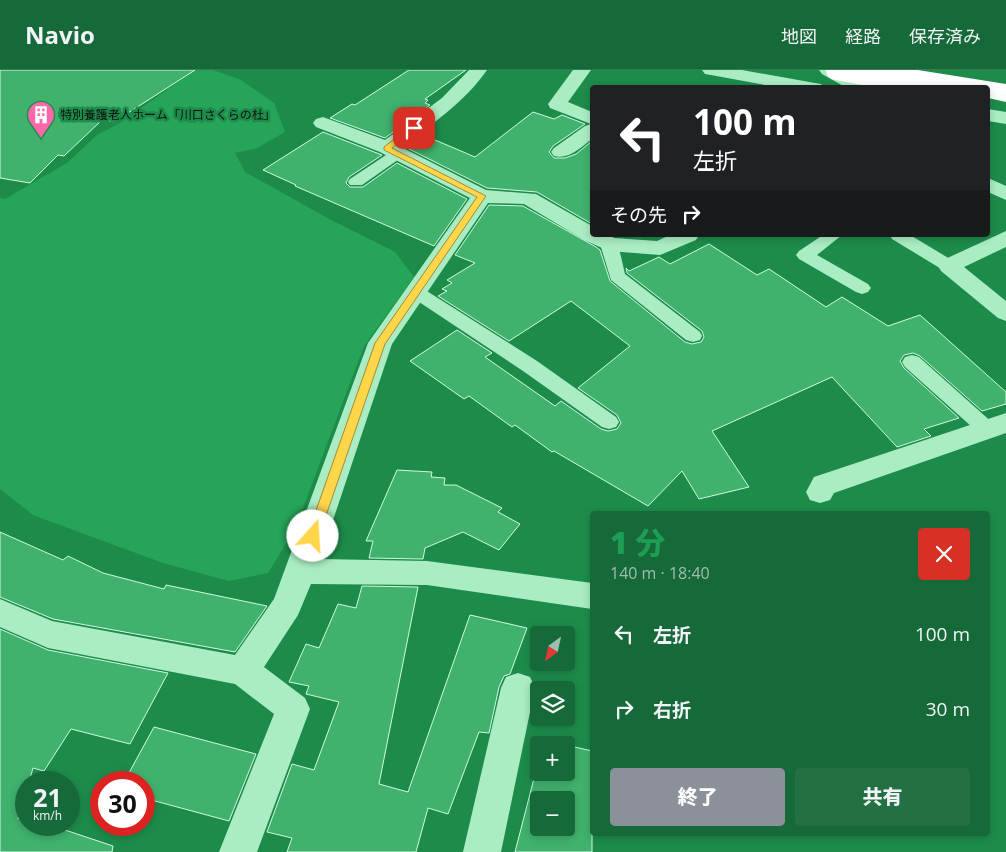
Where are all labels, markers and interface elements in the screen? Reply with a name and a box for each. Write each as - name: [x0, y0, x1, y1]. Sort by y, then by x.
- text: Navio: [25, 18, 95, 51]
- text: 地図: [781, 24, 817, 48]
- text: 経路: [845, 24, 881, 48]
- text: 保存済み: [909, 24, 981, 48]
- text: 100 m: [693, 98, 797, 145]
- building icon: 特別養護老人ホーム「川口さくらの杜」: [26, 100, 56, 139]
- icon: left: [610, 105, 675, 170]
- place label: 特別養護老人ホーム「川口さくらの杜」: [60, 106, 276, 123]
- pin: [393, 107, 435, 149]
- icon: arrive: [400, 114, 428, 142]
- text: 左折: [693, 145, 737, 175]
- icon: right: [677, 200, 705, 228]
- text: その先: [610, 202, 667, 228]
- position arrow: [286, 509, 338, 561]
- text: 1 分: [610, 522, 665, 563]
- button: close: [918, 528, 970, 580]
- text: 140 m · 18:40: [610, 562, 710, 584]
- icon: left: [610, 620, 638, 648]
- text: 100 m: [915, 621, 970, 647]
- text: 左折: [653, 622, 691, 648]
- north arrow: [530, 626, 575, 671]
- map controls: [530, 626, 575, 836]
- button: layers: [530, 681, 575, 726]
- icon: right: [610, 695, 638, 723]
- text: 30 m: [926, 696, 970, 722]
- text: 右折: [653, 697, 691, 723]
- button: +: [530, 736, 575, 781]
- button: 終了: [610, 768, 785, 826]
- button: 共有: [795, 768, 970, 826]
- speed limit sign: 30: [90, 771, 155, 836]
- text: 21: [33, 780, 62, 814]
- button: −: [530, 791, 575, 836]
- text: km/h: [33, 807, 62, 824]

